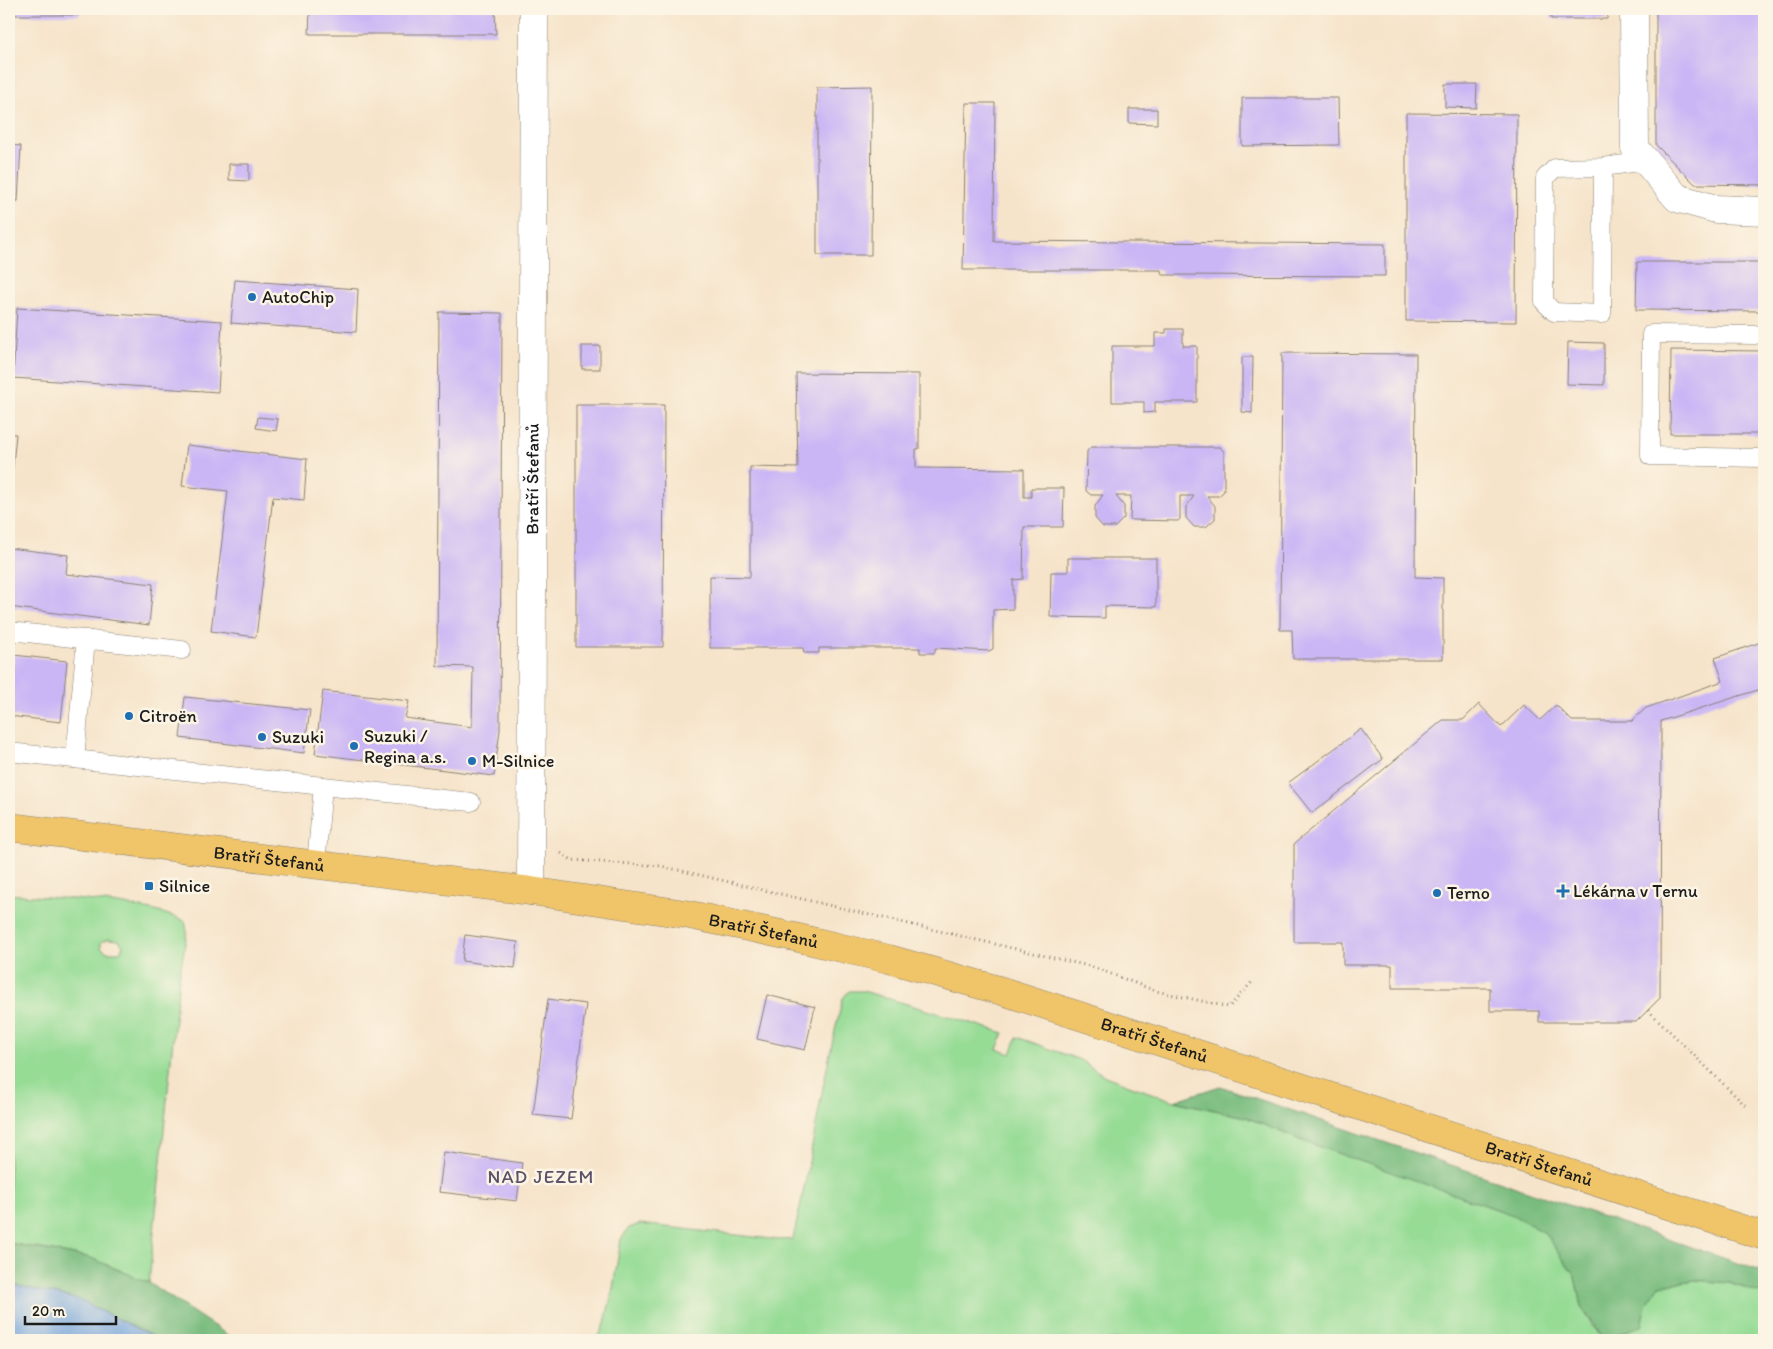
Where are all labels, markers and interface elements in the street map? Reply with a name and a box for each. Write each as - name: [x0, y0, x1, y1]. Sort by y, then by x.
- place label: AutoChip: [262, 286, 334, 308]
- marker: AutoChip: [246, 291, 258, 303]
- street label: Bratří Štefanů: [521, 423, 544, 535]
- place label: Citroën: [139, 705, 197, 727]
- marker: Citroën: [123, 710, 135, 722]
- place label: Suzuki / Regina a.s.: [364, 725, 447, 768]
- place label: Suzuki: [272, 726, 324, 748]
- marker: Suzuki: [256, 731, 268, 743]
- marker: Suzuki / Regina a.s.: [348, 740, 360, 752]
- place label: M-Silnice: [482, 750, 555, 772]
- marker: M-Silnice: [466, 755, 478, 767]
- street label: Bratří Štefanů: [212, 841, 326, 877]
- place label: Silnice: [159, 875, 210, 897]
- marker: Silnice: [143, 880, 155, 892]
- place label: Lékárna v Ternu: [1573, 880, 1698, 902]
- place label: Terno: [1447, 882, 1490, 904]
- marker: Lékárna v Ternu: [1557, 885, 1569, 897]
- marker: Terno: [1431, 887, 1443, 899]
- street label: Bratří Štefanů: [707, 908, 821, 953]
- street label: Bratří Štefanů: [1098, 1012, 1211, 1068]
- street label: Bratří Štefanů: [1482, 1136, 1595, 1191]
- district label: NAD JEZEM: [488, 1165, 594, 1188]
- scale bar: [25, 1294, 116, 1326]
- text: 20 m: [32, 1302, 66, 1320]

